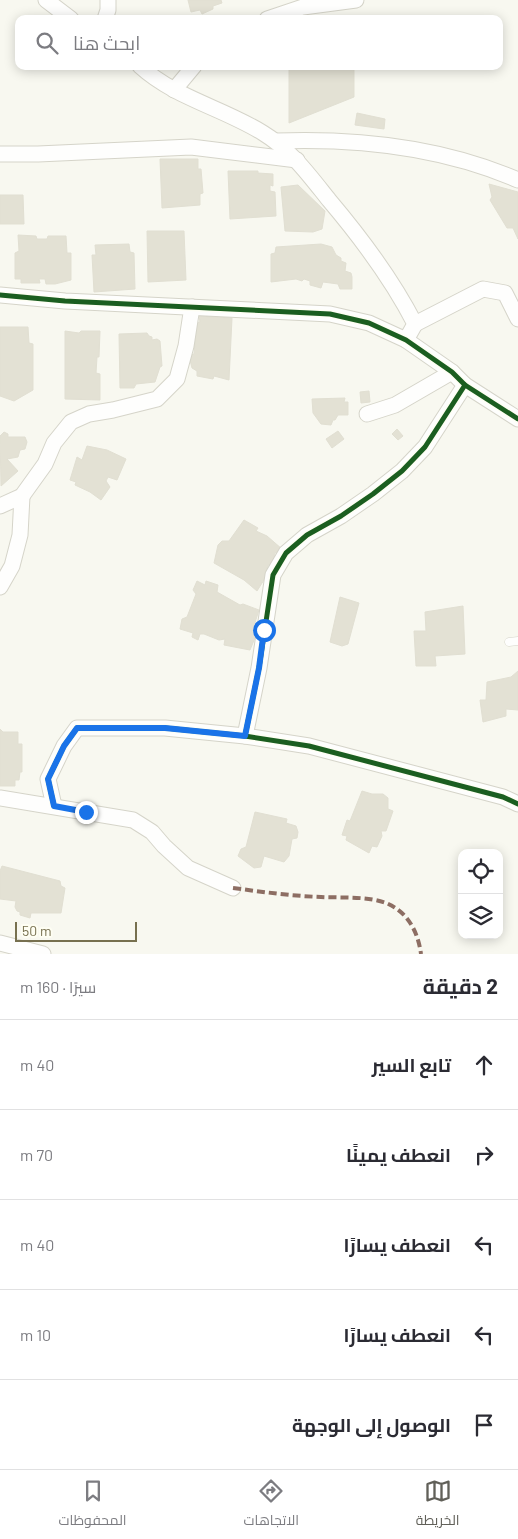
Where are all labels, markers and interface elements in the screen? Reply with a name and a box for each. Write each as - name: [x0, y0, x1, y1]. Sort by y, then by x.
- search box: [15, 15, 503, 70]
- icon: search: [33, 29, 61, 57]
- text: ابحث هنا: [73, 31, 140, 54]
- route start: [253, 619, 276, 642]
- route end: [75, 801, 98, 824]
- map controls: [458, 849, 503, 939]
- button: locate: [458, 849, 503, 894]
- button: layers: [458, 894, 503, 939]
- scale bar: [15, 919, 138, 942]
- text: 50 m: [22, 922, 51, 939]
- text: 2 دقيقة: [423, 973, 498, 998]
- text: سيرًا · 160 m: [20, 977, 96, 996]
- icon: ahead: [470, 1051, 498, 1079]
- text: تابع السير: [372, 1053, 451, 1076]
- text: 40 m: [20, 1055, 54, 1074]
- icon: right: [470, 1141, 498, 1169]
- text: انعطف يمينًا: [346, 1143, 451, 1166]
- text: 70 m: [20, 1145, 53, 1164]
- icon: left: [470, 1231, 498, 1259]
- text: انعطف يسارًا: [344, 1233, 451, 1256]
- text: 40 m: [20, 1235, 54, 1254]
- icon: left: [470, 1321, 498, 1349]
- text: انعطف يسارًا: [344, 1323, 451, 1346]
- text: 10 m: [20, 1325, 51, 1344]
- icon: arrive: [470, 1411, 498, 1439]
- text: الوصول إلى الوجهة: [292, 1413, 451, 1436]
- tab: المحفوظات: [58, 1477, 127, 1533]
- tab: الاتجاهات: [244, 1477, 299, 1533]
- tab: الخريطة: [416, 1477, 460, 1533]

